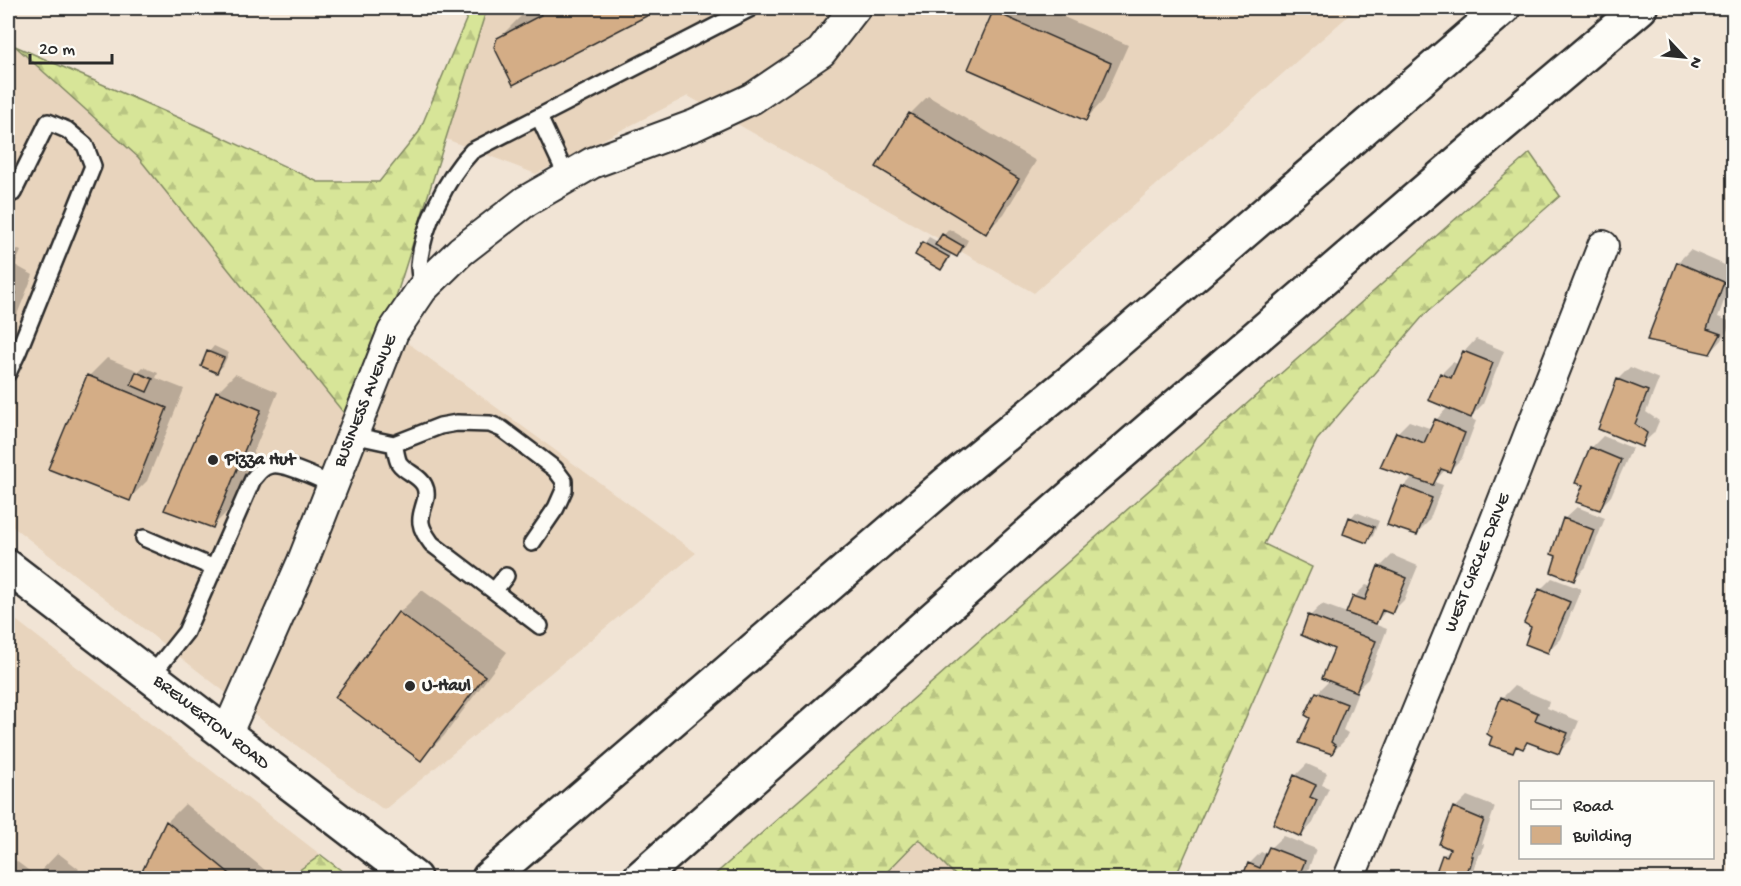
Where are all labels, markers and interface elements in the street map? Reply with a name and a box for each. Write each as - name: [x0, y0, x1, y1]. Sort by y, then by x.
- scale bar: [30, 27, 112, 65]
- north arrow: [1654, 27, 1714, 87]
- text: 20 m: [39, 40, 75, 61]
- text: N: [1683, 53, 1705, 71]
- street label: BUSINESS AVENUE: [329, 331, 403, 471]
- place label: Pizza Hut: [224, 450, 297, 471]
- marker: Pizza Hut: [206, 453, 220, 467]
- street label: WEST CIRCLE DRIVE: [1441, 490, 1516, 636]
- street label: BREWERTON ROAD: [148, 670, 274, 775]
- place label: U-Haul: [422, 676, 471, 697]
- marker: U-Haul: [403, 679, 417, 693]
- legend: [1519, 781, 1714, 859]
- text: Road: [1573, 797, 1614, 818]
- text: Building: [1572, 827, 1632, 848]

